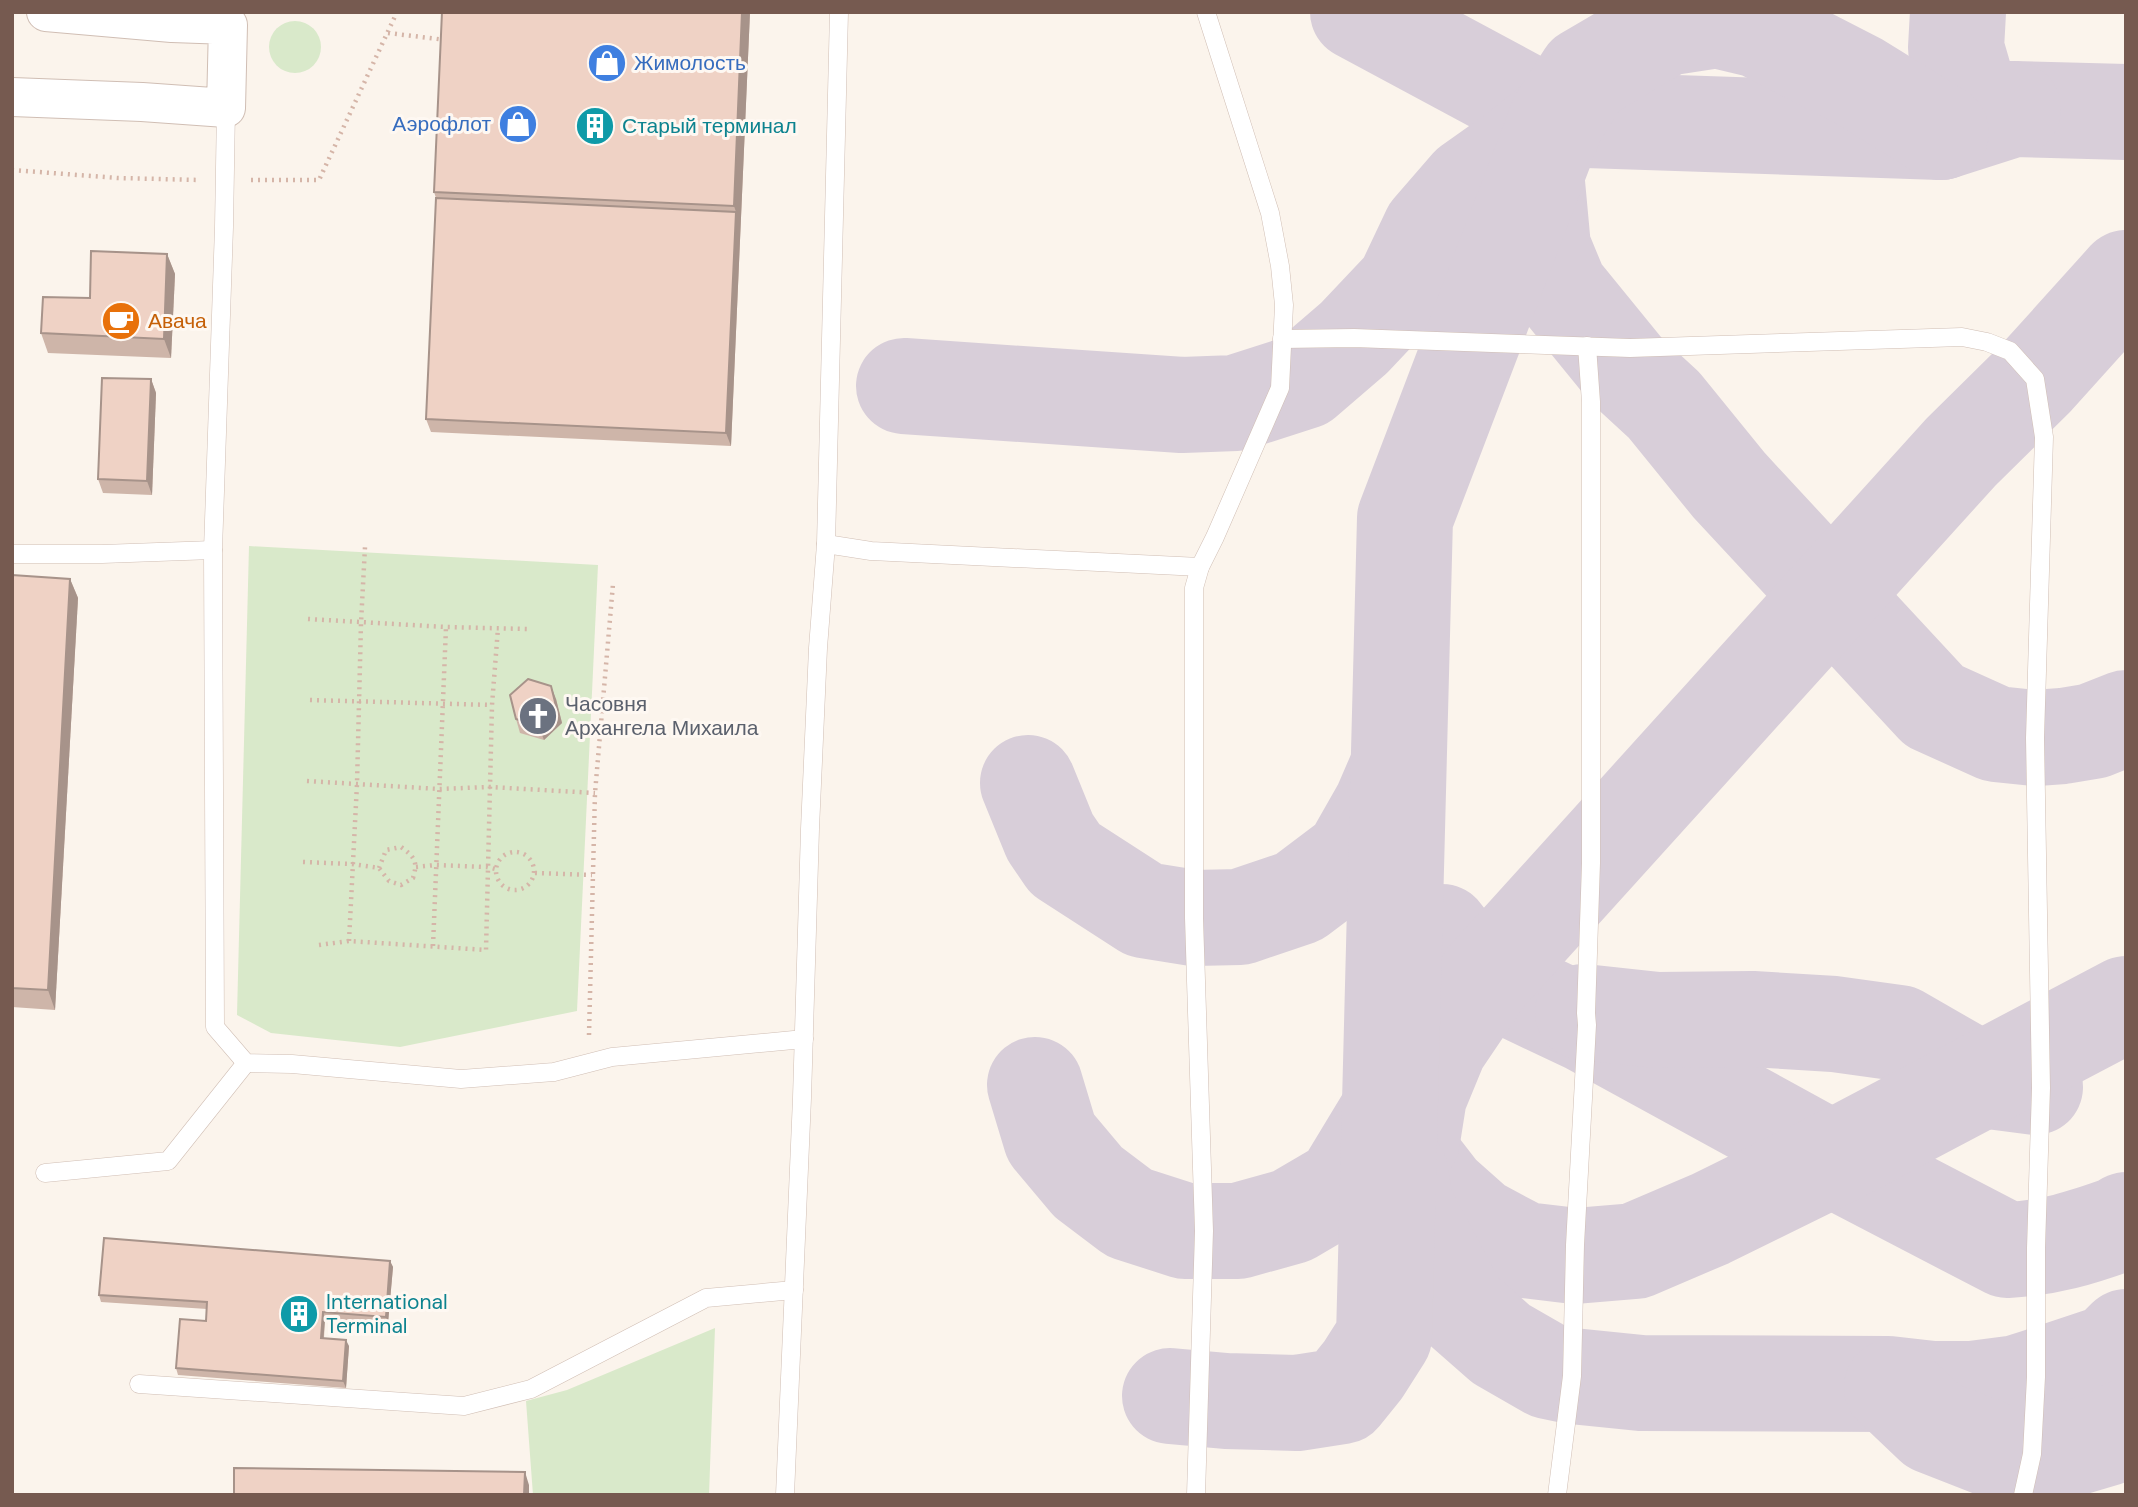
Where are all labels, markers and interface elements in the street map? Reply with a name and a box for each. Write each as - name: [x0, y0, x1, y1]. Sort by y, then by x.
- shop icon: Жимолость: [586, 42, 628, 84]
- place label: Жимолость: [634, 49, 746, 77]
- shop icon: Аэрофлот: [497, 103, 539, 145]
- building icon: Старый терминал: [574, 105, 616, 147]
- place label: Аэрофлот: [392, 110, 491, 138]
- place label: Старый терминал: [622, 112, 797, 140]
- cafe icon: Авача: [100, 300, 142, 342]
- place label: Авача: [148, 307, 207, 335]
- place label: Часовня Архангела Михаила: [565, 690, 759, 742]
- church icon: Часовня Архангела Михаила: [517, 695, 559, 737]
- place label: International Terminal: [326, 1288, 448, 1340]
- building icon: International Terminal: [278, 1293, 320, 1335]

